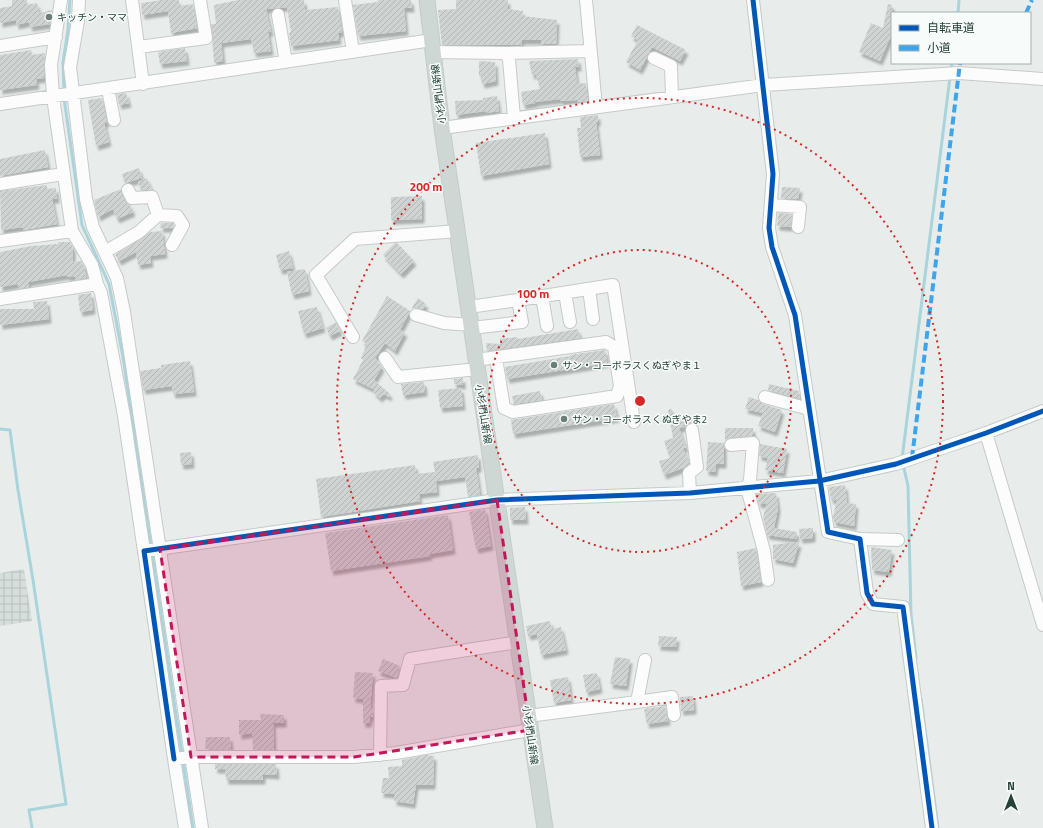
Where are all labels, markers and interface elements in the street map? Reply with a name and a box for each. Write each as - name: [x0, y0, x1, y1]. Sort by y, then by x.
- place label: キッチン・ママ: [57, 10, 127, 25]
- marker: キッチン・ママ: [44, 12, 54, 22]
- legend: [891, 12, 1031, 64]
- text: 自転車道: [927, 18, 975, 37]
- text: 小道: [927, 38, 951, 57]
- street label: 小杉椚山新線: [427, 63, 450, 125]
- text: 200 m: [410, 177, 442, 196]
- text: 100 m: [517, 284, 549, 303]
- place label: サン・コーポラスくぬぎやま１: [562, 358, 702, 373]
- marker: サン・コーポラスくぬぎやま１: [549, 360, 559, 370]
- street label: 小杉椚山新線: [471, 383, 496, 445]
- centre of rings: [633, 394, 647, 408]
- place label: サン・コーポラスくぬぎやま2: [572, 412, 707, 427]
- marker: サン・コーポラスくぬぎやま2: [559, 414, 569, 424]
- street label: 小杉椚山新線: [519, 704, 542, 766]
- north arrow: [991, 776, 1031, 816]
- text: N: [1007, 778, 1015, 794]

